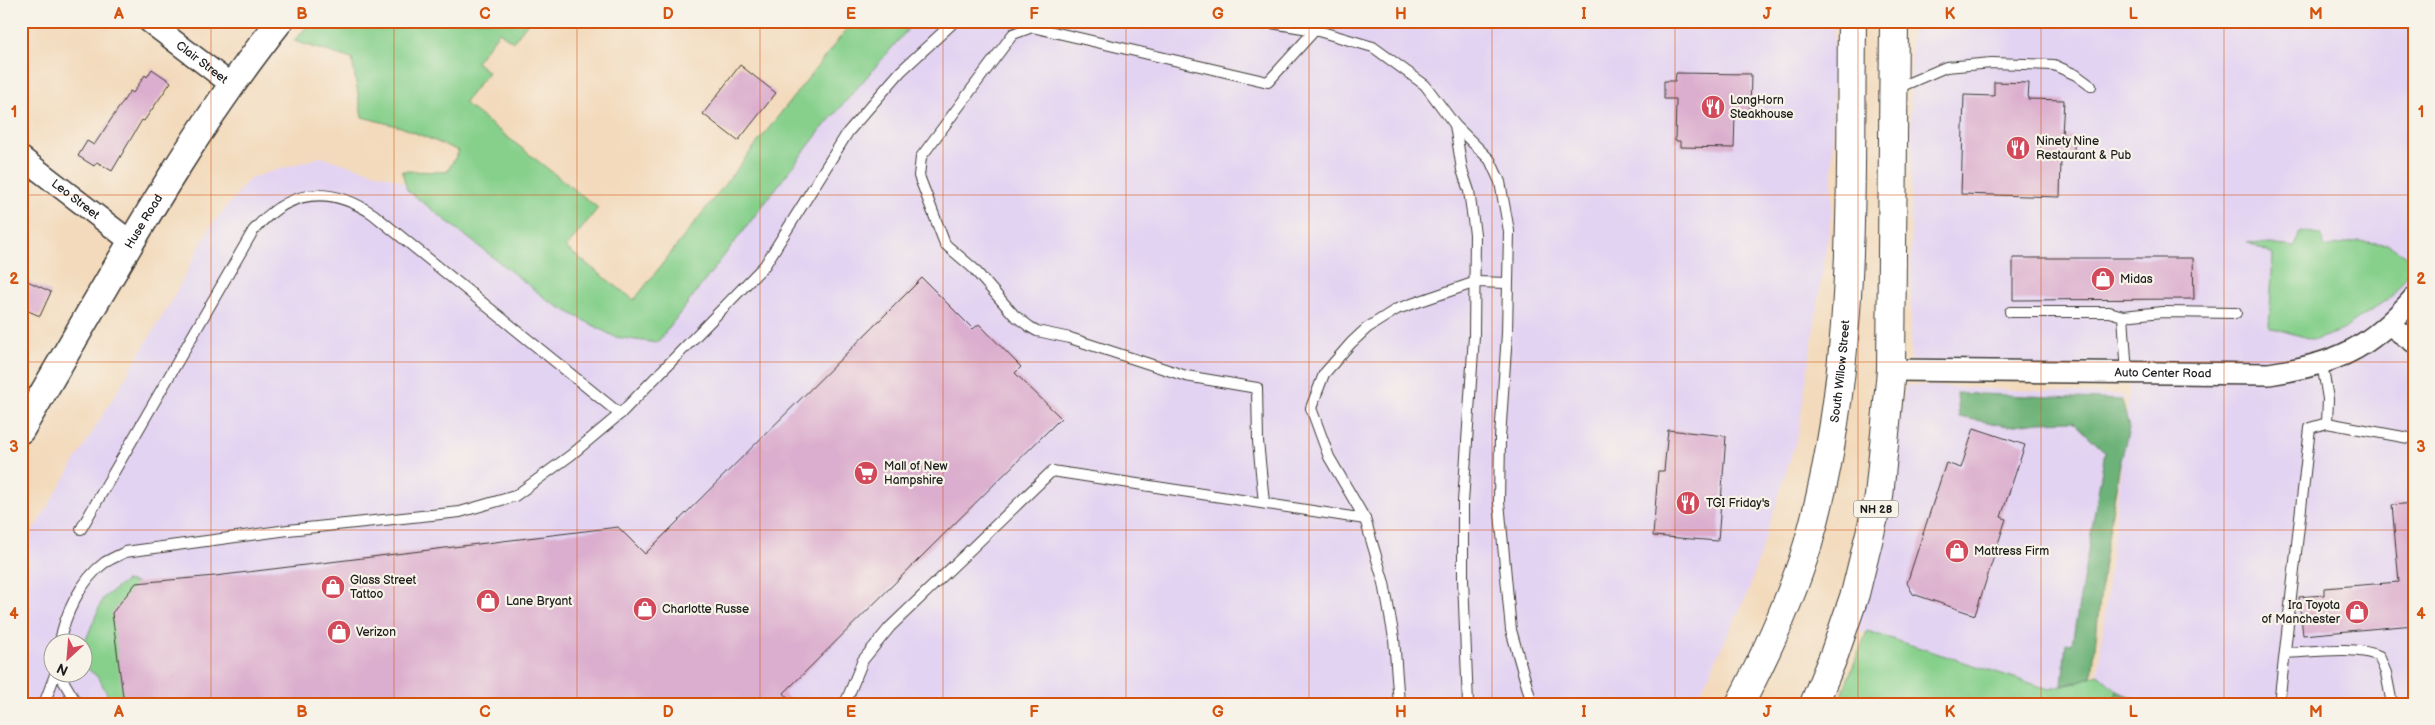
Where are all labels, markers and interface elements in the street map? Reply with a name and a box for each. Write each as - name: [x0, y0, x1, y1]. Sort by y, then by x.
- text: A: [113, 5, 124, 24]
- text: B: [296, 5, 308, 24]
- text: C: [479, 5, 491, 24]
- text: D: [662, 5, 674, 24]
- text: E: [846, 5, 856, 24]
- text: F: [1029, 5, 1039, 24]
- text: G: [1212, 5, 1224, 24]
- text: H: [1395, 5, 1407, 24]
- text: I: [1581, 5, 1587, 24]
- text: J: [1763, 5, 1772, 24]
- text: K: [1945, 5, 1956, 24]
- text: L: [2128, 5, 2138, 24]
- text: M: [2309, 5, 2323, 24]
- street label: Clair Street: [173, 38, 231, 87]
- place label: LongHorn Steakhouse: [1730, 93, 1793, 122]
- restaurant icon: LongHorn Steakhouse: [1700, 94, 1726, 120]
- text: 1: [11, 103, 17, 122]
- text: 1: [2418, 103, 2424, 122]
- place label: Ninety Nine Restaurant & Pub: [2036, 134, 2131, 163]
- restaurant icon: Ninety Nine Restaurant & Pub: [2005, 135, 2031, 161]
- street label: Leo Street: [48, 176, 103, 223]
- street label: Huse Road: [122, 192, 166, 252]
- shop icon: Midas: [2090, 266, 2116, 292]
- text: 2: [9, 270, 19, 289]
- text: 2: [2416, 270, 2426, 289]
- place label: Midas: [2120, 272, 2153, 287]
- street label: South Willow Street: [1827, 319, 1853, 424]
- street label: Auto Center Road: [2114, 365, 2212, 381]
- text: 3: [9, 438, 19, 457]
- text: 3: [2416, 438, 2426, 457]
- place label: Mall of New Hampshire: [884, 459, 948, 488]
- supermarket icon: Mall of New Hampshire: [853, 460, 879, 486]
- restaurant icon: TGI Friday's: [1675, 490, 1701, 516]
- place label: TGI Friday's: [1706, 496, 1770, 511]
- road number: NH 28: [1854, 500, 1898, 518]
- shop icon: Mattress Firm: [1944, 538, 1970, 564]
- place label: Mattress Firm: [1974, 544, 2049, 559]
- place label: Glass Street Tattoo: [350, 573, 417, 602]
- shop icon: Glass Street Tattoo: [320, 574, 346, 600]
- shop icon: Lane Bryant: [475, 588, 501, 614]
- place label: Lane Bryant: [506, 594, 572, 609]
- shop icon: Charlotte Russe: [632, 596, 658, 622]
- place label: Ira Toyota of Manchester: [2262, 598, 2341, 627]
- shop icon: Ira Toyota of Manchester: [2344, 599, 2370, 625]
- place label: Charlotte Russe: [662, 602, 749, 617]
- text: 4: [9, 605, 19, 624]
- text: 4: [2416, 605, 2426, 624]
- shop icon: Verizon: [326, 619, 352, 645]
- place label: Verizon: [356, 625, 396, 640]
- north arrow: [42, 632, 92, 682]
- text: N: [54, 659, 71, 679]
- text: A: [113, 703, 124, 722]
- text: B: [296, 703, 308, 722]
- text: C: [479, 703, 491, 722]
- text: D: [662, 703, 674, 722]
- text: E: [846, 703, 856, 722]
- text: F: [1029, 703, 1039, 722]
- text: G: [1212, 703, 1224, 722]
- text: H: [1395, 703, 1407, 722]
- text: I: [1581, 703, 1587, 722]
- text: J: [1763, 703, 1772, 722]
- text: K: [1945, 703, 1956, 722]
- text: L: [2128, 703, 2138, 722]
- text: M: [2309, 703, 2323, 722]

